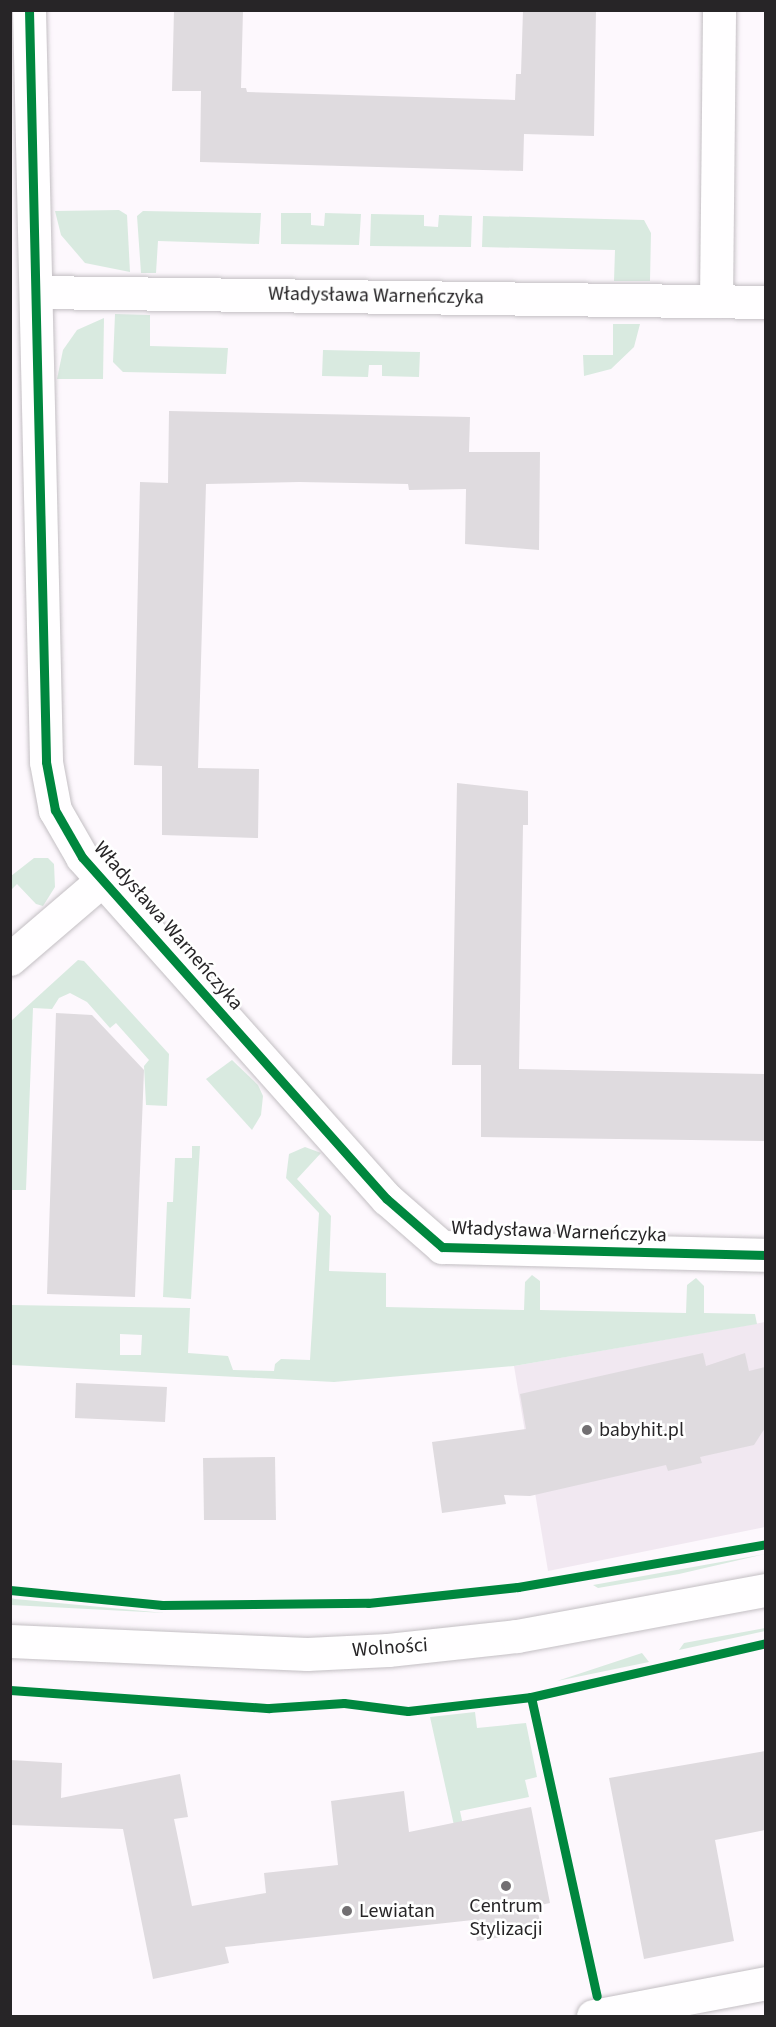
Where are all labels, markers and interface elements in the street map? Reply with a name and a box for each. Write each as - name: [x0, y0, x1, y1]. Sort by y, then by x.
- street label: Władysława Warneńczyka: [268, 282, 484, 310]
- street label: Władysława Warneńczyka: [88, 837, 248, 1015]
- street label: Władysława Warneńczyka: [451, 1216, 667, 1248]
- place label: babyhit.pl: [599, 1418, 684, 1442]
- marker: babyhit.pl: [580, 1423, 594, 1437]
- street label: Wolności: [351, 1633, 429, 1663]
- marker: Centrum Stylizacji: [499, 1879, 513, 1893]
- place label: Centrum Stylizacji: [469, 1895, 543, 1942]
- place label: Lewiatan: [359, 1899, 435, 1923]
- marker: Lewiatan: [340, 1904, 354, 1918]

